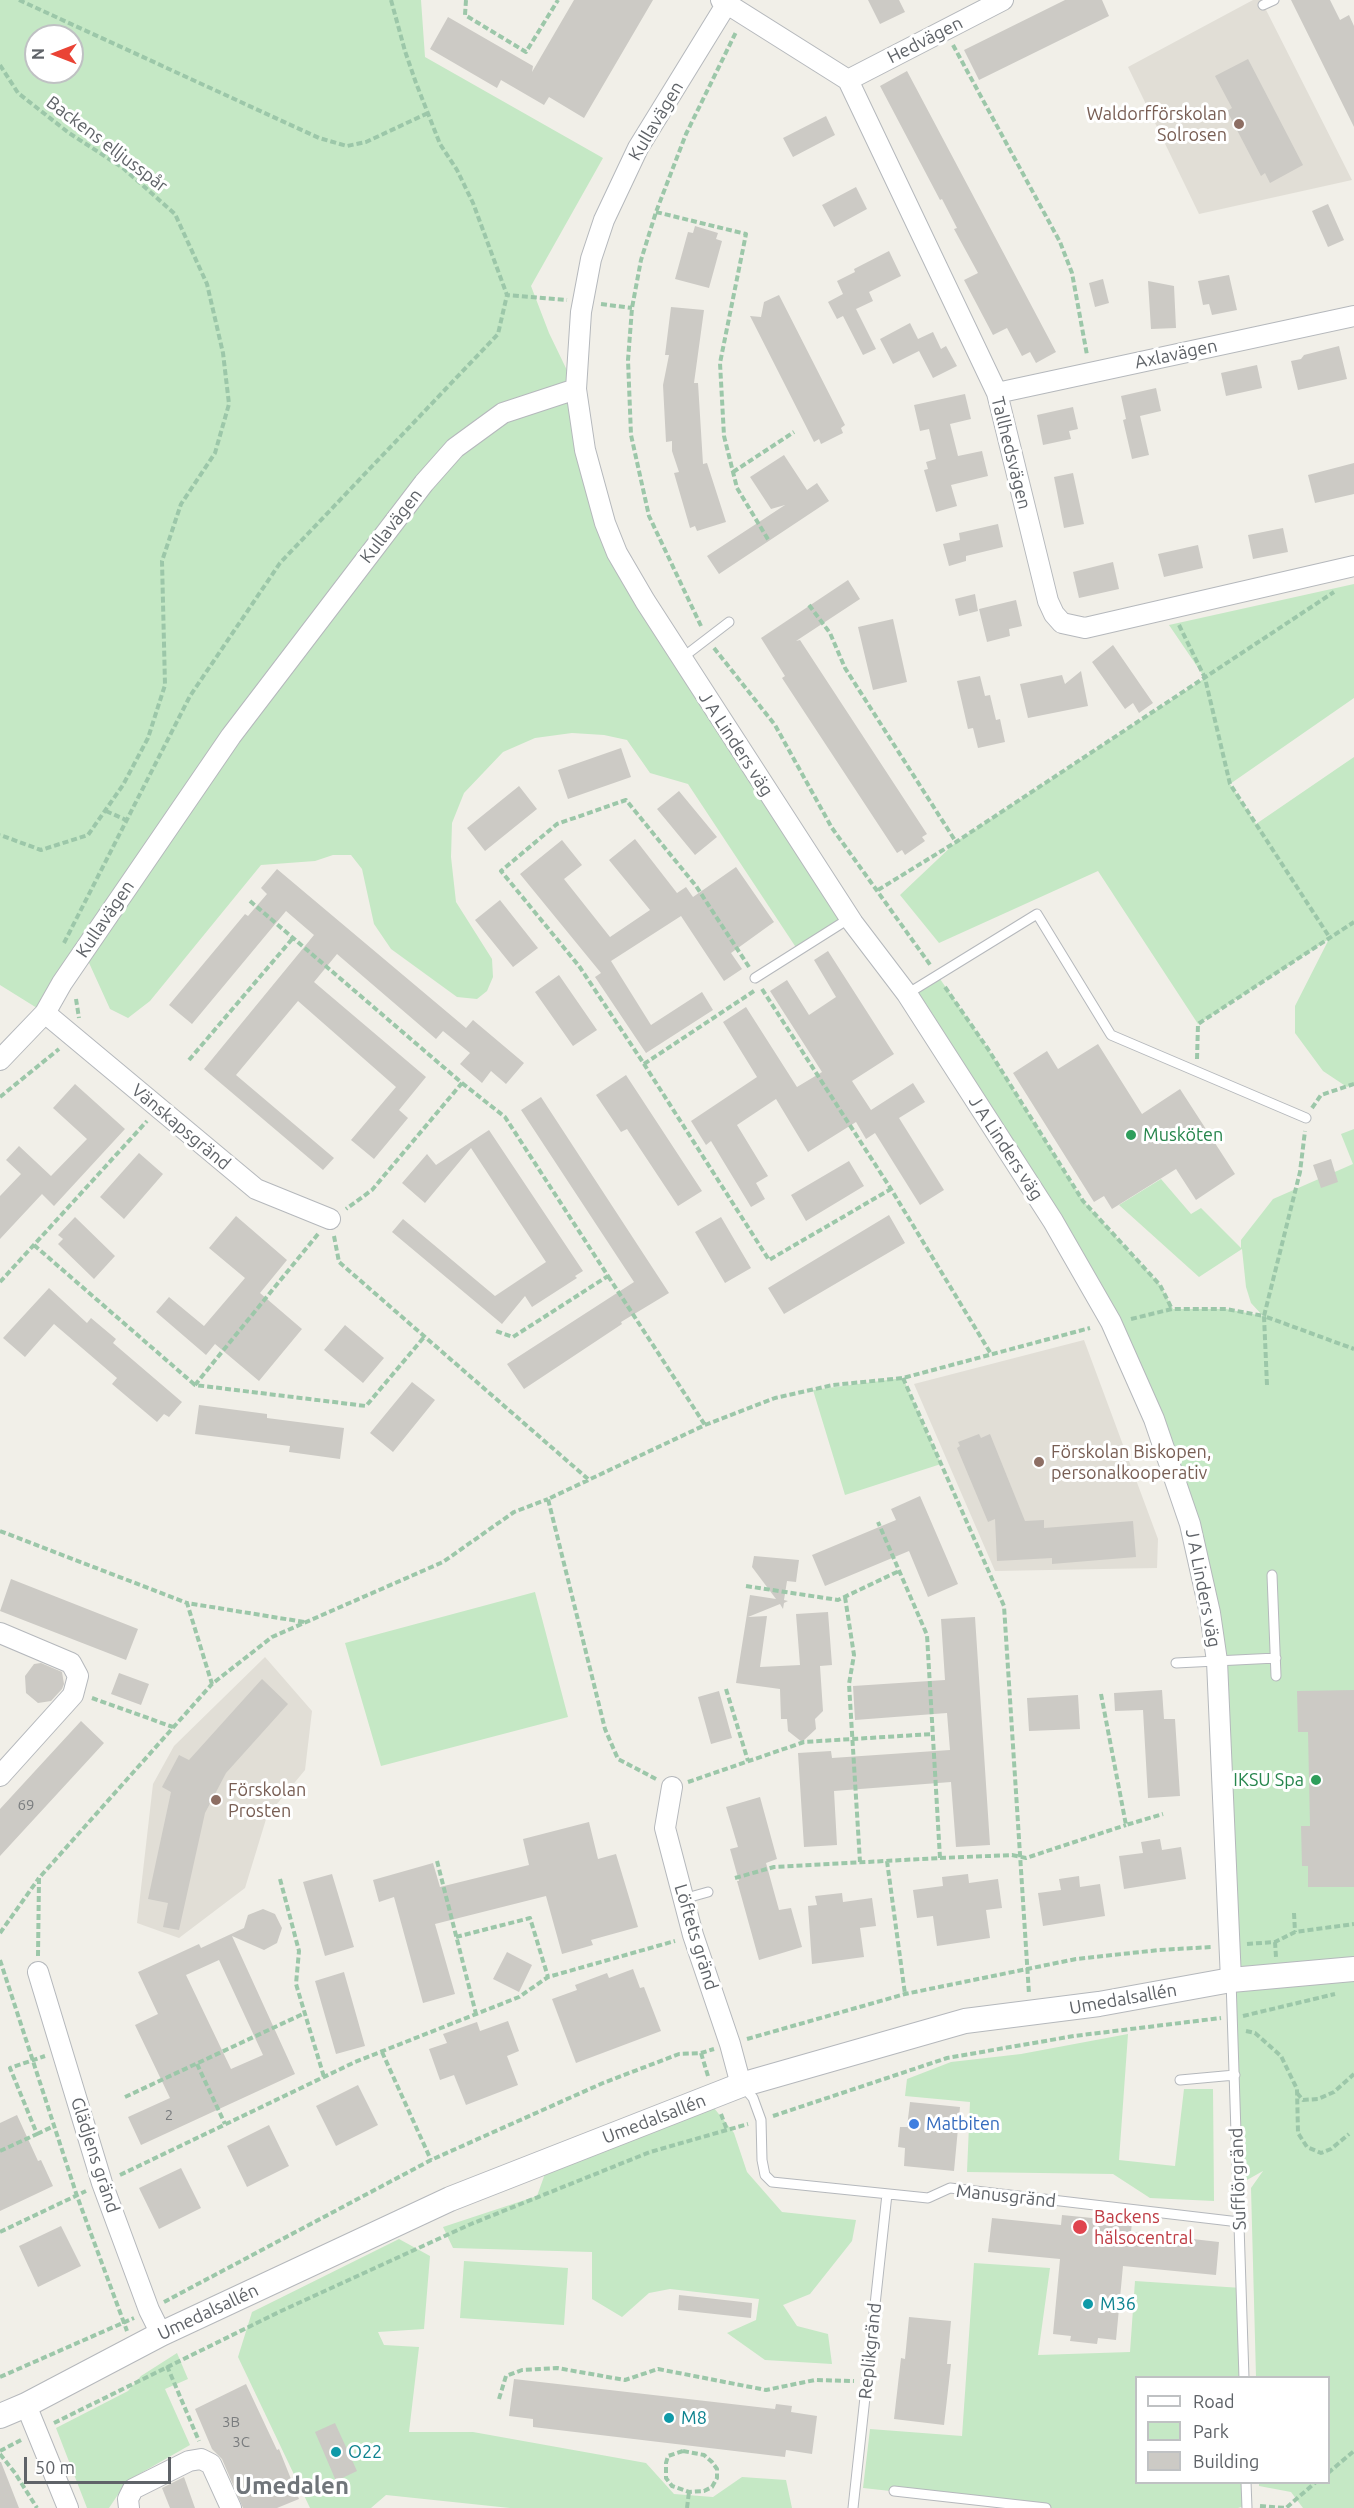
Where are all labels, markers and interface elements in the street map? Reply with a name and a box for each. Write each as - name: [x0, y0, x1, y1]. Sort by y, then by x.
- street label: Hedvägen: [884, 12, 966, 68]
- north arrow: [24, 24, 84, 84]
- text: N: [29, 48, 47, 60]
- street label: Kullavägen: [624, 78, 688, 164]
- street label: Backens elljusspår: [42, 91, 172, 197]
- place label: Waldorfförskolan Solrosen: [1086, 103, 1227, 146]
- marker: Waldorfförskolan Solrosen: [1232, 117, 1246, 131]
- street label: Axlavägen: [1133, 335, 1219, 373]
- street label: Tallhedsvägen: [987, 395, 1035, 511]
- street label: Kullavägen: [355, 485, 427, 567]
- street label: J A Linders väg: [694, 688, 778, 800]
- street label: Kullavägen: [71, 876, 139, 962]
- street label: Vänskapsgränd: [127, 1079, 235, 1175]
- street label: J A Linders väg: [964, 1092, 1048, 1204]
- place label: Musköten: [1143, 1124, 1223, 1146]
- marker: Musköten: [1124, 1128, 1138, 1142]
- place label: Förskolan Biskopen, personalkooperativ: [1051, 1441, 1211, 1484]
- marker: Förskolan Biskopen, personalkooperativ: [1032, 1455, 1046, 1469]
- street label: J A Linders väg: [1181, 1527, 1225, 1649]
- place label: IKSU Spa: [1233, 1769, 1304, 1791]
- marker: IKSU Spa: [1309, 1773, 1323, 1787]
- place label: Förskolan Prosten: [228, 1779, 306, 1822]
- marker: Förskolan Prosten: [209, 1793, 223, 1807]
- house number: 69: [18, 1796, 34, 1814]
- street label: Löftets gränd: [670, 1881, 722, 1993]
- street label: Umedalsallén: [1067, 1979, 1179, 2019]
- street label: Umedalsallén: [599, 2089, 709, 2149]
- street label: Glädjens gränd: [66, 2095, 124, 2215]
- house number: 2: [165, 2106, 173, 2124]
- place label: Matbiten: [926, 2113, 1000, 2135]
- marker: Matbiten: [907, 2117, 921, 2131]
- street label: Sufflörgränd: [1225, 2127, 1251, 2231]
- street label: Manusgränd: [955, 2180, 1057, 2212]
- place label: Backens hälsocentral: [1094, 2206, 1193, 2248]
- marker: Backens hälsocentral: [1071, 2218, 1089, 2236]
- street label: Umedalsallén: [154, 2279, 262, 2345]
- place label: M36: [1100, 2293, 1136, 2315]
- marker: M36: [1081, 2297, 1095, 2311]
- street label: Replikgränd: [854, 2302, 886, 2400]
- legend: [1135, 2376, 1330, 2484]
- text: Road: [1193, 2391, 1235, 2411]
- place label: M8: [681, 2407, 707, 2429]
- marker: M8: [662, 2411, 676, 2425]
- house number: 3B: [222, 2413, 240, 2431]
- text: Park: [1193, 2421, 1229, 2441]
- house number: 3C: [232, 2433, 250, 2451]
- place label: O22: [348, 2441, 382, 2463]
- scale bar: [27, 2445, 174, 2483]
- marker: O22: [329, 2445, 343, 2459]
- text: Building: [1193, 2451, 1259, 2471]
- text: 50 m: [35, 2457, 75, 2477]
- district label: Umedalen: [235, 2472, 349, 2500]

